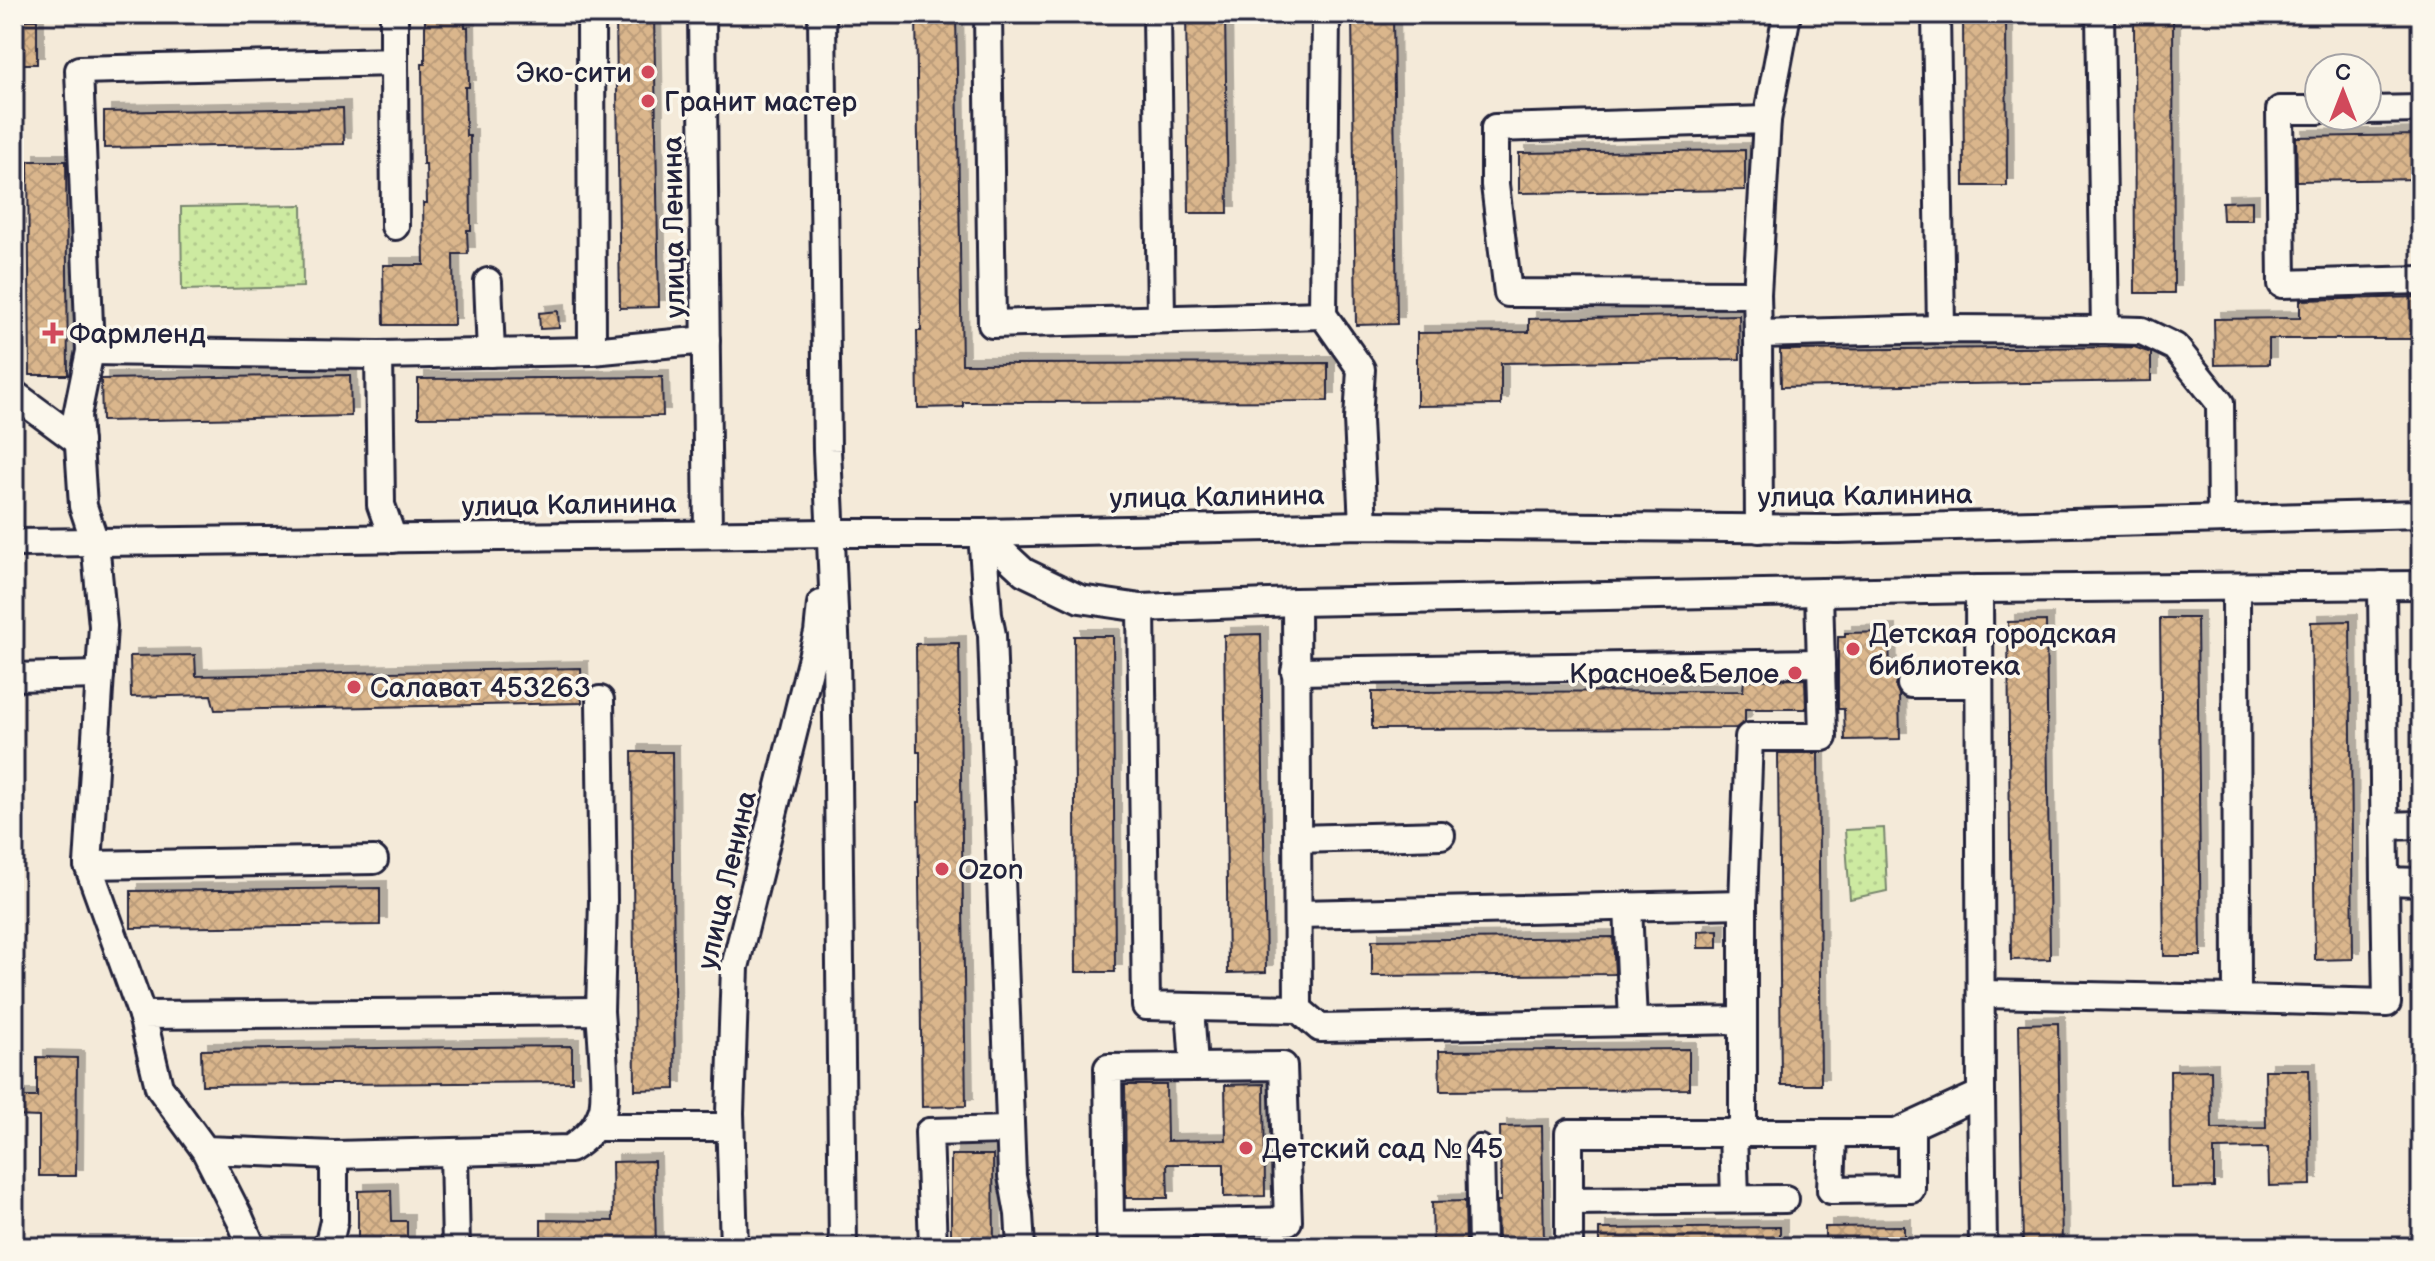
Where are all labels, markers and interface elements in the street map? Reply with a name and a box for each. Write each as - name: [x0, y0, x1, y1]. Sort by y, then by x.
- north arrow: [2303, 52, 2383, 132]
- place label: Эко-сити: [516, 57, 632, 90]
- text: С: [2335, 60, 2351, 87]
- marker: Эко-сити: [639, 63, 657, 81]
- place label: Гранит мастер: [664, 86, 857, 119]
- marker: Гранит мастер: [639, 92, 657, 110]
- street label: улица Ленина: [656, 135, 693, 318]
- place label: Фармленд: [69, 318, 206, 351]
- marker: Фармленд: [44, 324, 62, 342]
- street label: улица Калинина: [1757, 478, 1973, 515]
- street label: улица Калинина: [1109, 479, 1325, 516]
- street label: улица Калинина: [461, 487, 677, 524]
- place label: Детская городская библиотека: [1869, 618, 2116, 683]
- marker: Детская городская библиотека: [1844, 640, 1862, 658]
- place label: Красное&Белое: [1569, 658, 1779, 691]
- marker: Красное&Белое: [1786, 664, 1804, 682]
- place label: Салават 453263: [370, 672, 591, 705]
- marker: Салават 453263: [345, 678, 363, 696]
- street label: улица Ленина: [691, 787, 764, 973]
- place label: Ozon: [958, 854, 1024, 887]
- marker: Ozon: [933, 860, 951, 878]
- place label: Детский сад № 45: [1262, 1133, 1503, 1166]
- marker: Детский сад № 45: [1237, 1139, 1255, 1157]

